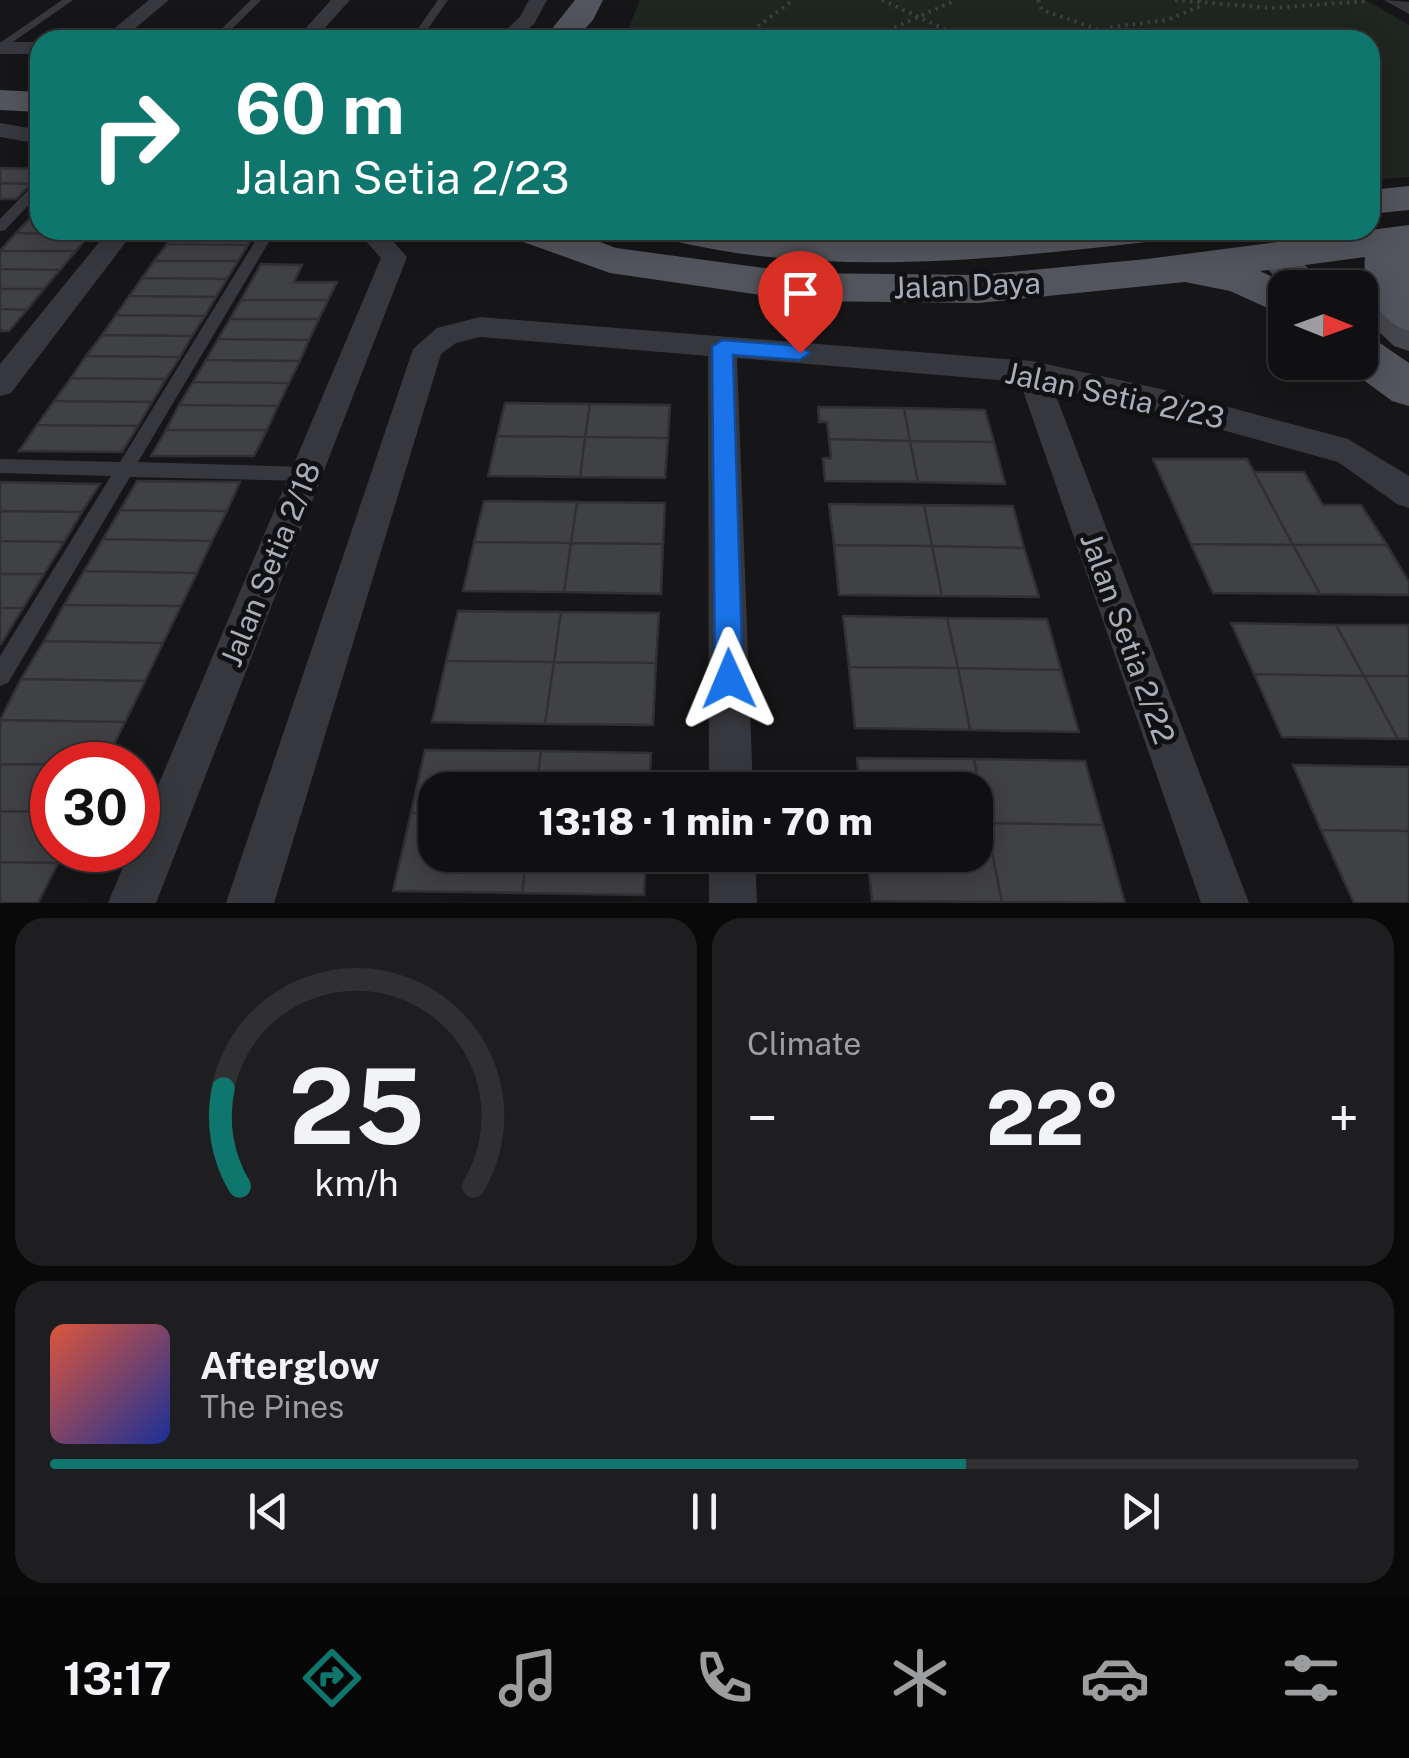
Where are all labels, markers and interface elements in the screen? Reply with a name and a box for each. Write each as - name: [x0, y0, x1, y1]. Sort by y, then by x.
- text: 60 m: [235, 67, 405, 150]
- icon: right: [70, 70, 200, 200]
- text: Jalan Setia 2/23: [235, 151, 569, 204]
- pin: [758, 251, 843, 354]
- street label: Jalan Daya: [893, 264, 1041, 306]
- icon: arrive: [773, 266, 828, 321]
- north arrow: [1268, 270, 1378, 380]
- map controls: [1268, 270, 1378, 380]
- street label: Jalan Setia 2/23: [1002, 354, 1228, 436]
- street label: Jalan Setia 2/18: [213, 456, 327, 672]
- street label: Jalan Setia 2/22: [1073, 528, 1183, 748]
- position arrow: [677, 627, 781, 731]
- speed limit sign: 30: [30, 742, 160, 872]
- text: 13:18 · 1 min · 70 m: [538, 799, 873, 844]
- text: Climate: [747, 1025, 861, 1062]
- text: 25: [288, 1045, 424, 1167]
- text: 22°: [986, 1074, 1120, 1162]
- text: −: [747, 1086, 778, 1150]
- text: +: [1329, 1086, 1359, 1150]
- text: km/h: [314, 1162, 398, 1204]
- text: Afterglow: [200, 1343, 380, 1388]
- text: The Pines: [200, 1388, 344, 1425]
- icon: previous: [241, 1484, 296, 1539]
- icon: pause: [677, 1484, 732, 1539]
- icon: next: [1113, 1484, 1168, 1539]
- icon: directions: [297, 1643, 367, 1713]
- icon: music: [493, 1643, 563, 1713]
- icon: phone: [689, 1643, 759, 1713]
- icon: climate: [885, 1643, 955, 1713]
- icon: car: [1080, 1643, 1150, 1713]
- icon: filters: [1276, 1643, 1346, 1713]
- text: 13:17: [63, 1652, 172, 1705]

